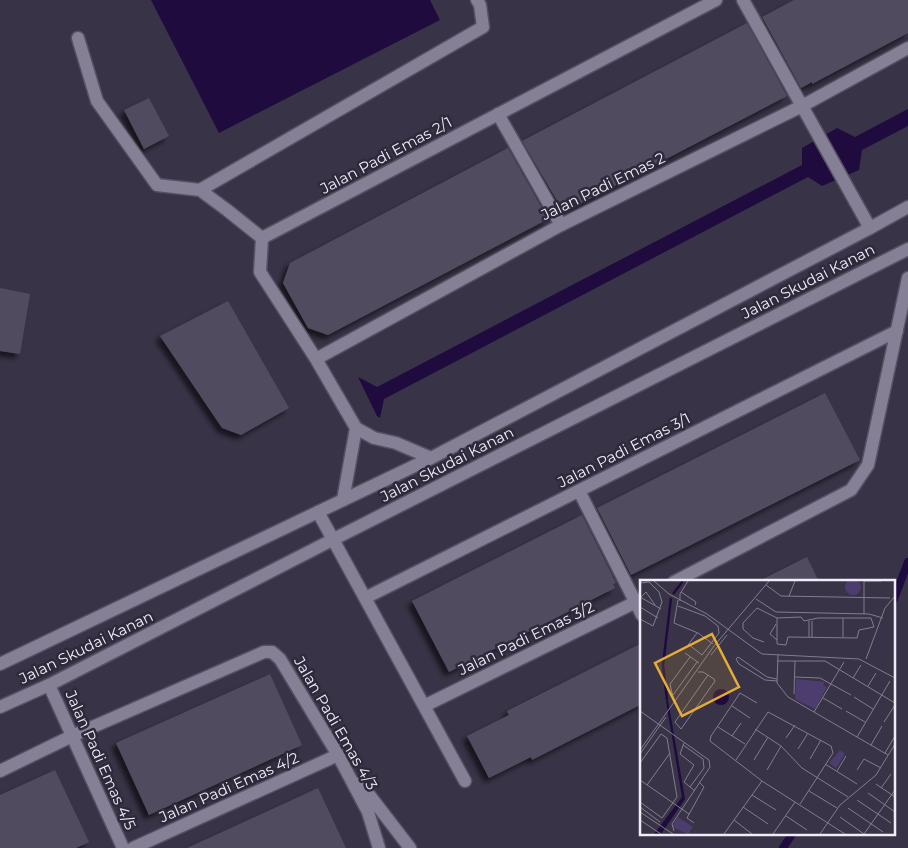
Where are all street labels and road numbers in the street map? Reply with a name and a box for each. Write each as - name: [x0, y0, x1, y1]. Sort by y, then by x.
- street label: Jalan Padi Emas 2/1: [316, 112, 455, 198]
- street label: Jalan Padi Emas 2: [537, 148, 668, 225]
- street label: Jalan Skudai Kanan: [737, 239, 878, 323]
- street label: Jalan Padi Emas 3/1: [554, 408, 693, 492]
- street label: Jalan Skudai Kanan: [376, 422, 517, 506]
- street label: Jalan Padi Emas 3/2: [454, 597, 597, 680]
- street label: Jalan Skudai Kanan: [15, 606, 156, 688]
- street label: Jalan Padi Emas 4/3: [290, 652, 382, 793]
- street label: Jalan Padi Emas 4/5: [61, 686, 140, 833]
- street label: Jalan Padi Emas 4/2: [155, 748, 302, 827]

